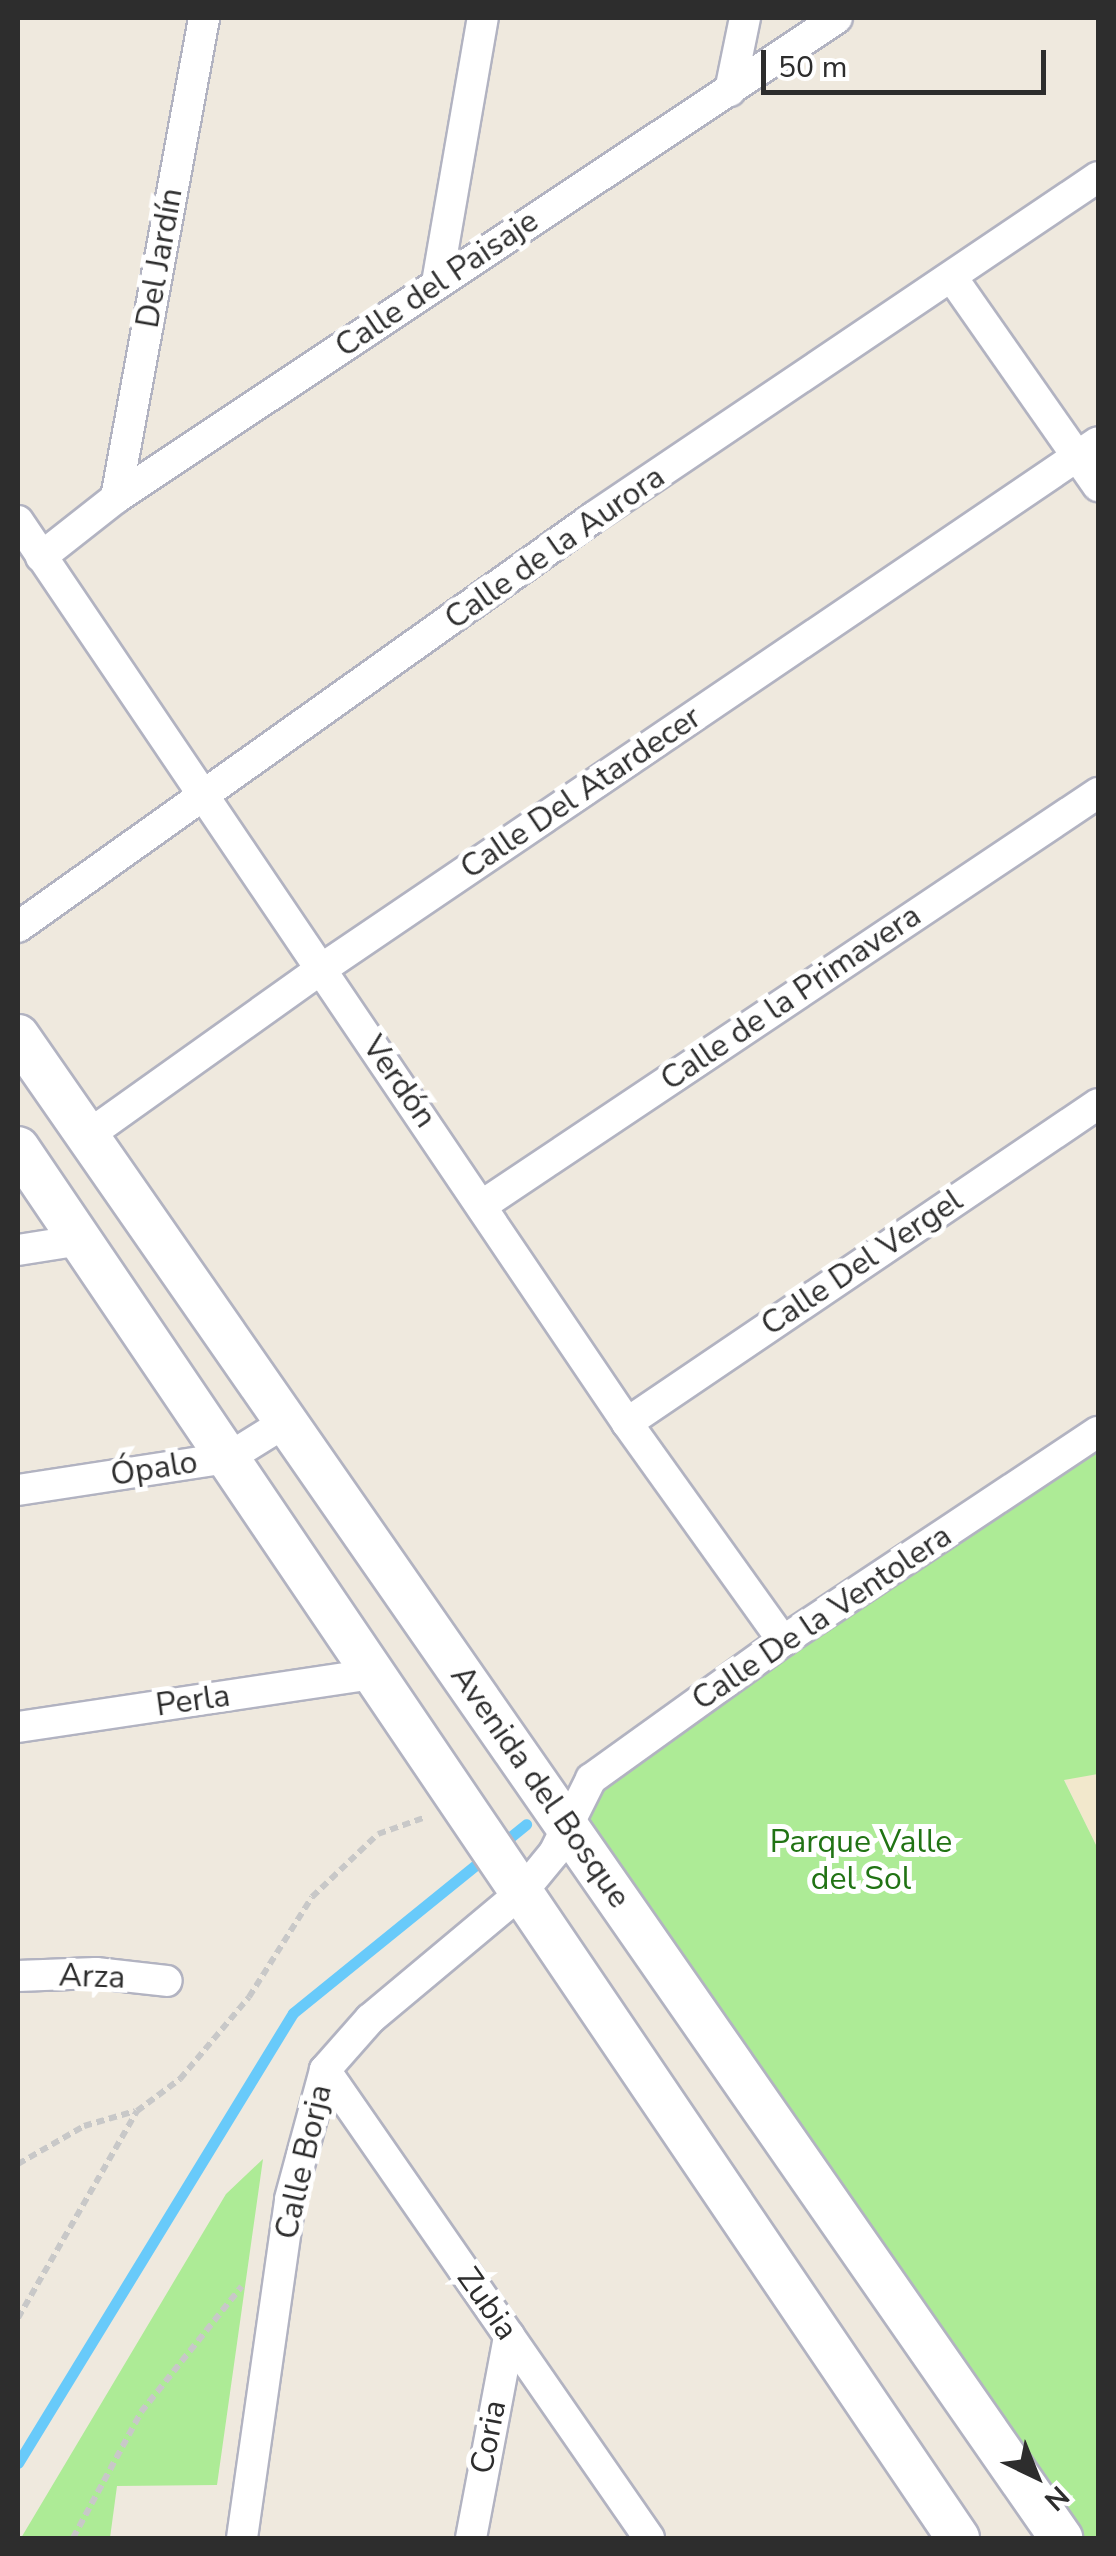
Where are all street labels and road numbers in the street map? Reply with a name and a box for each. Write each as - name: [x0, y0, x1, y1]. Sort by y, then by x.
- street label: Del Jardín: [129, 185, 191, 331]
- street label: Calle del Paisaje: [328, 202, 546, 366]
- street label: Calle de la Aurora: [438, 458, 672, 638]
- street label: Calle Del Atardecer: [454, 698, 708, 888]
- street label: Calle de la Primavera: [654, 897, 928, 1099]
- street label: Verdón: [354, 1029, 444, 1135]
- street label: Calle Del Vergel: [754, 1182, 970, 1344]
- street label: Ópalo: [108, 1443, 200, 1495]
- street label: Calle De la Ventolera: [685, 1517, 959, 1719]
- street label: Avenida del Bosque: [442, 1658, 638, 1916]
- street label: Perla: [153, 1677, 233, 1725]
- street label: Arza: [58, 1957, 126, 1997]
- street label: Calle Borja: [268, 2081, 340, 2243]
- street label: Zubia: [448, 2260, 526, 2348]
- street label: Coria: [463, 2397, 515, 2477]

